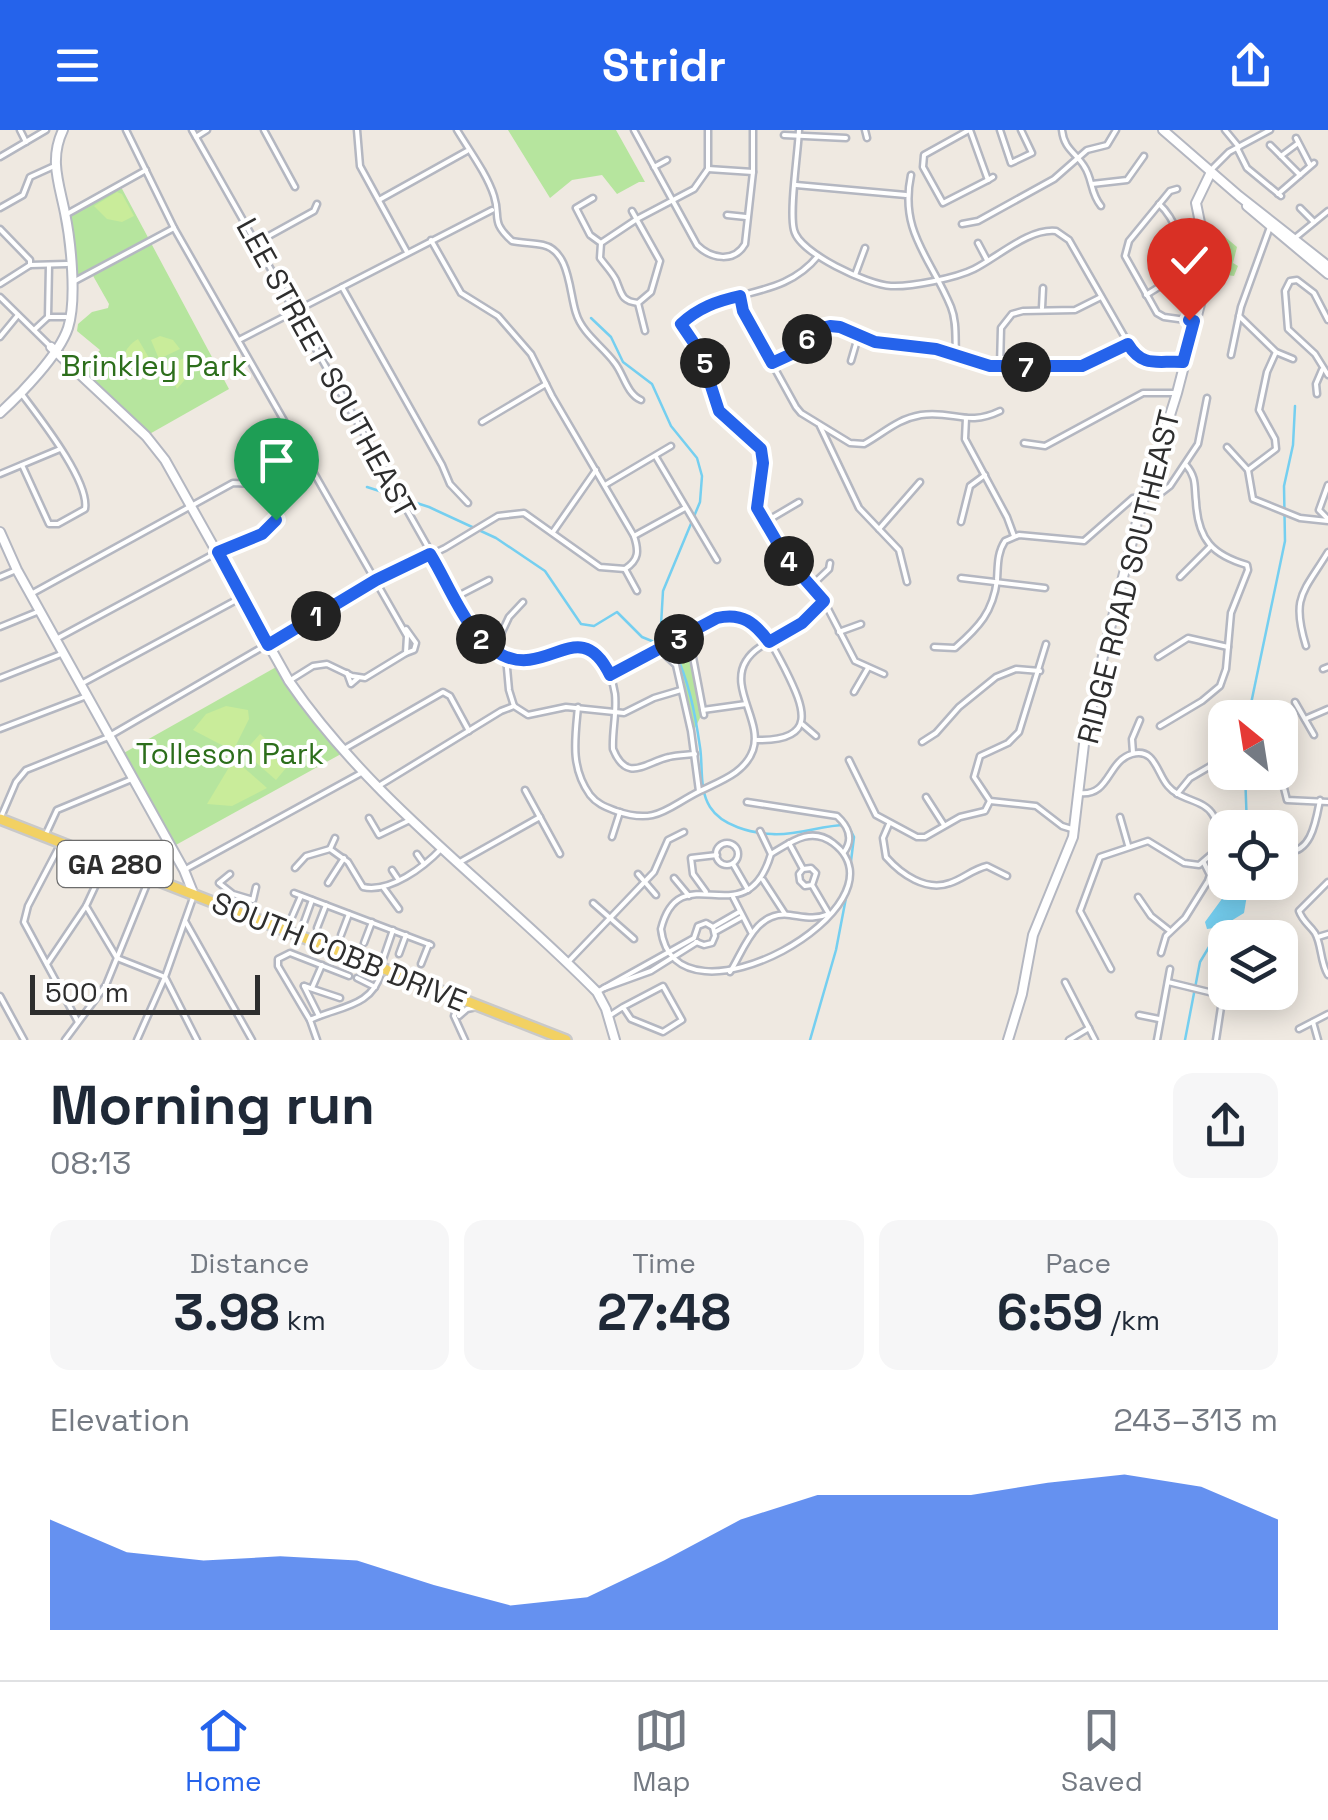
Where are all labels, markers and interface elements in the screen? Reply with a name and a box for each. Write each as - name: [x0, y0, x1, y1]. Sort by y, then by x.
- text: Stridr: [602, 37, 726, 94]
- icon: menu: [50, 38, 105, 93]
- icon: share: [1223, 38, 1278, 93]
- street label: LEE STREET SOUTHEAST: [228, 211, 425, 525]
- pin: [1147, 218, 1232, 321]
- icon: check: [1162, 233, 1217, 288]
- pin: 6: [782, 314, 832, 364]
- text: 6: [798, 321, 816, 357]
- pin: 5: [680, 338, 730, 388]
- pin: 7: [1001, 342, 1051, 392]
- text: 5: [697, 345, 713, 381]
- park label: Brinkley Park: [61, 346, 247, 385]
- text: 7: [1018, 349, 1034, 385]
- street label: RIDGE ROAD SOUTHEAST: [1068, 406, 1189, 748]
- pin: [234, 418, 319, 521]
- icon: arrive: [249, 433, 304, 488]
- pin: 4: [764, 536, 814, 586]
- text: 4: [780, 543, 798, 579]
- pin: 1: [291, 591, 341, 641]
- text: 1: [310, 598, 322, 634]
- pin: 2: [456, 614, 506, 664]
- pin: 3: [654, 614, 704, 664]
- text: 2: [473, 621, 489, 657]
- text: 3: [670, 621, 688, 657]
- north arrow: [1208, 700, 1298, 790]
- map controls: [1208, 700, 1298, 1010]
- park label: Tolleson Park: [136, 734, 324, 773]
- button: locate: [1208, 810, 1298, 900]
- road number: GA 280: [58, 841, 172, 887]
- street label: SOUTH COBB DRIVE: [206, 883, 472, 1020]
- button: layers: [1208, 920, 1298, 1010]
- scale bar: [30, 970, 260, 1014]
- text: 500 m: [45, 974, 129, 1010]
- text: Morning run: [50, 1070, 375, 1140]
- button: share: [1173, 1073, 1278, 1178]
- text: 08:13: [50, 1143, 131, 1183]
- text: Distance: [190, 1245, 309, 1281]
- text: Time: [632, 1245, 696, 1281]
- text: Pace: [1046, 1245, 1111, 1281]
- text: 3.98: [173, 1281, 280, 1345]
- text: 27:48: [597, 1281, 731, 1345]
- text: 6:59: [997, 1281, 1103, 1345]
- text: km: [280, 1302, 326, 1338]
- text: /km: [1103, 1302, 1160, 1338]
- text: Elevation: [50, 1400, 190, 1440]
- text: 243–313 m: [1114, 1400, 1278, 1440]
- tab: Home: [185, 1703, 262, 1799]
- tab: Map: [632, 1703, 691, 1799]
- tab: Saved: [1061, 1703, 1143, 1799]

